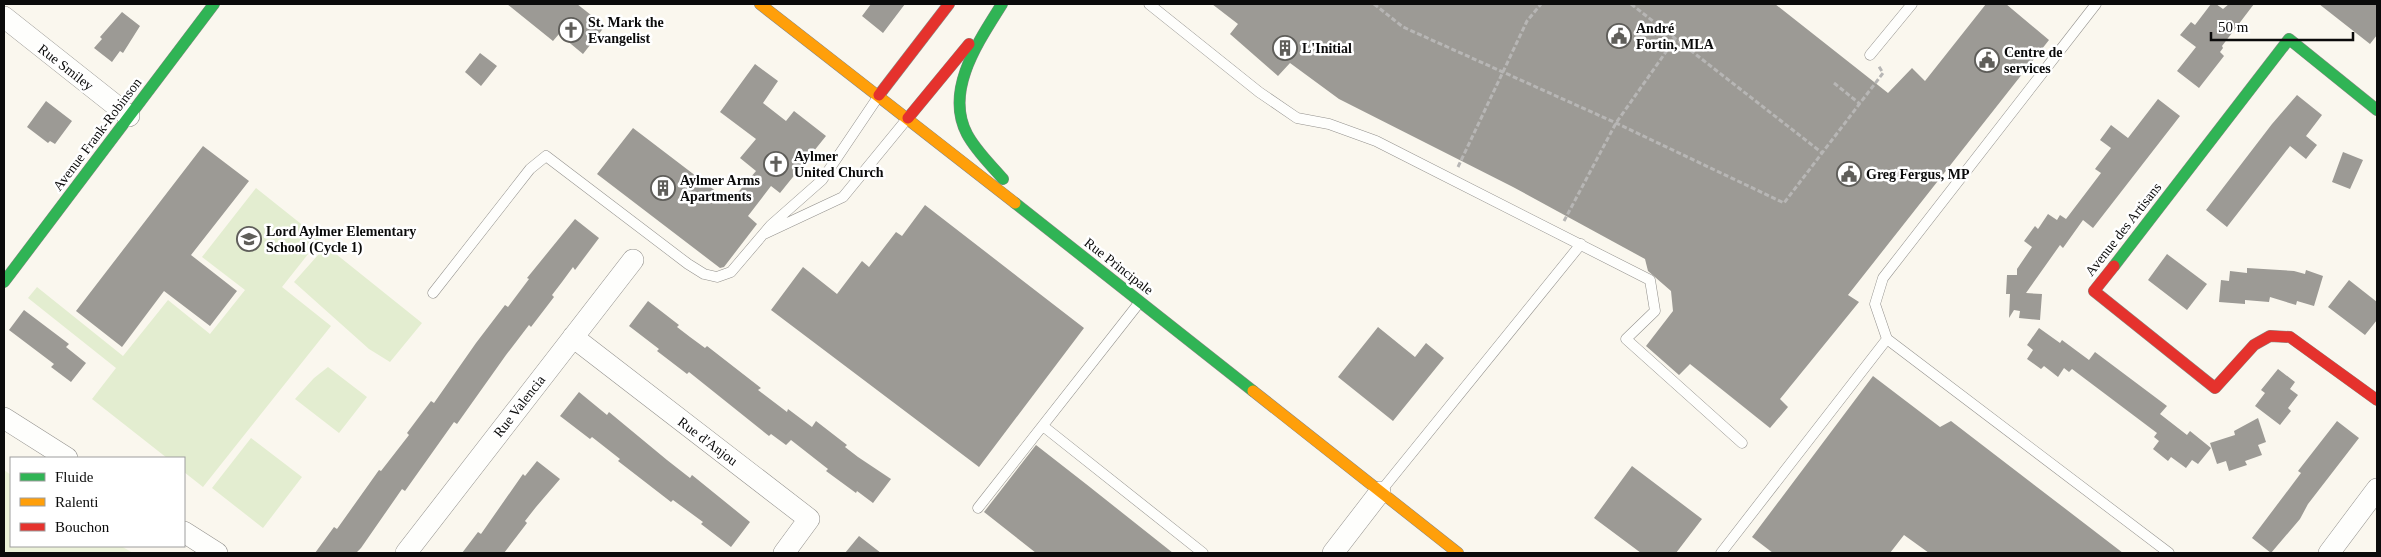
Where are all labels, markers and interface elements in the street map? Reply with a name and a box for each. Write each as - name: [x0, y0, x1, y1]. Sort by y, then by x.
- scale bar: [2211, 10, 2354, 42]
- place label: St. Mark the Evangelist: [588, 15, 664, 46]
- church icon: St. Mark the Evangelist: [558, 17, 584, 43]
- text: 50 m: [2218, 19, 2249, 35]
- place label: André Fortin, MLA: [1636, 21, 1715, 52]
- public building icon: André Fortin, MLA: [1606, 23, 1632, 49]
- building icon: L'Initial: [1272, 35, 1298, 61]
- street label: Rue Smiley: [35, 41, 96, 94]
- place label: L'Initial: [1302, 41, 1352, 56]
- place label: Centre de services: [2004, 45, 2062, 76]
- public building icon: Centre de services: [1974, 47, 2000, 73]
- street label: Avenue Frank-Robinson: [50, 75, 145, 194]
- place label: Aylmer United Church: [794, 149, 884, 180]
- church icon: Aylmer United Church: [763, 151, 789, 177]
- public building icon: Greg Fergus, MP: [1836, 161, 1862, 187]
- place label: Greg Fergus, MP: [1866, 167, 1970, 182]
- place label: Aylmer Arms Apartments: [680, 173, 761, 204]
- building icon: Aylmer Arms Apartments: [650, 175, 676, 201]
- street label: Avenue des Artisans: [2082, 180, 2164, 279]
- place label: Lord Aylmer Elementary School (Cycle 1): [266, 224, 416, 256]
- school or university icon: Lord Aylmer Elementary School (Cycle 1): [236, 226, 262, 252]
- street label: Rue Principale: [1081, 235, 1156, 298]
- street label: Rue Valencia: [491, 372, 549, 440]
- street label: Rue d'Anjou: [675, 414, 740, 469]
- legend: [10, 457, 185, 547]
- text: Fluide: [55, 469, 94, 485]
- text: Ralenti: [55, 494, 98, 510]
- text: Bouchon: [55, 519, 110, 535]

